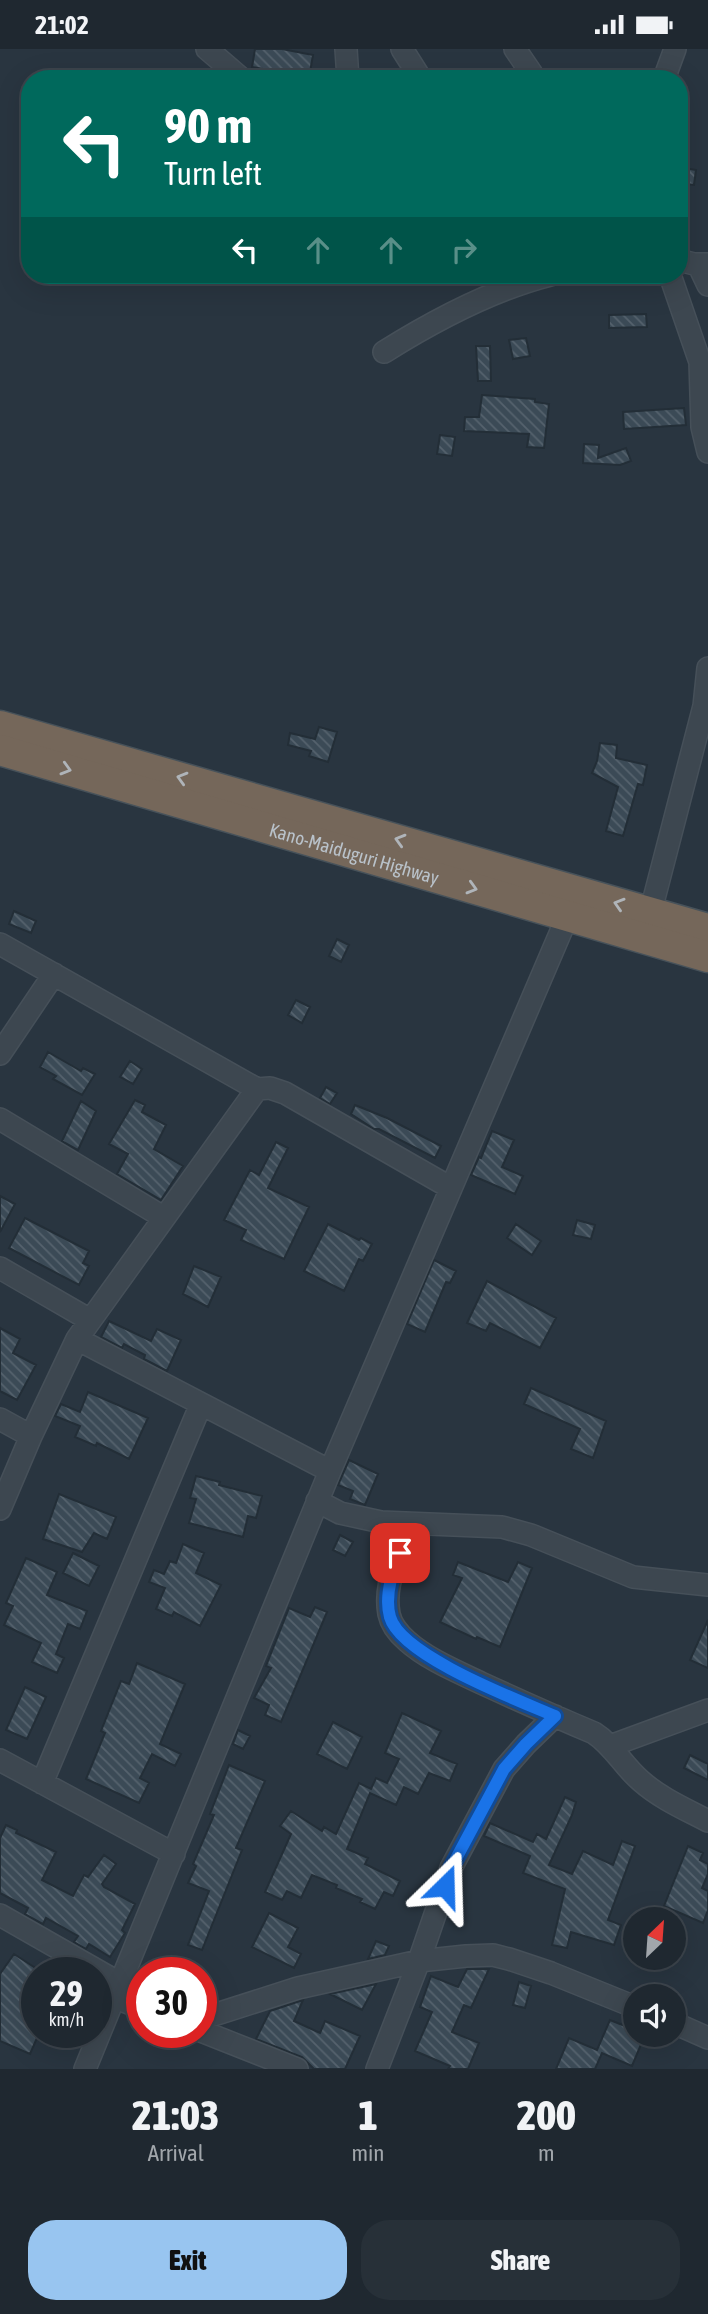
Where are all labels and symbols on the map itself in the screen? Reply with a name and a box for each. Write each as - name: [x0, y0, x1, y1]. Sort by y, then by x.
- one-way arrow: [59, 761, 71, 776]
- one-way arrow: [176, 772, 188, 786]
- street label: Kano-Maiduguri Highway: [267, 818, 442, 889]
- one-way arrow: [395, 834, 407, 849]
- one-way arrow: [466, 879, 478, 894]
- one-way arrow: [613, 897, 625, 912]
- pin: [370, 1523, 430, 1583]
- position arrow: [408, 1849, 482, 1923]
- north arrow: [623, 1907, 686, 1971]
- speed limit sign: 30: [126, 1957, 217, 2048]

